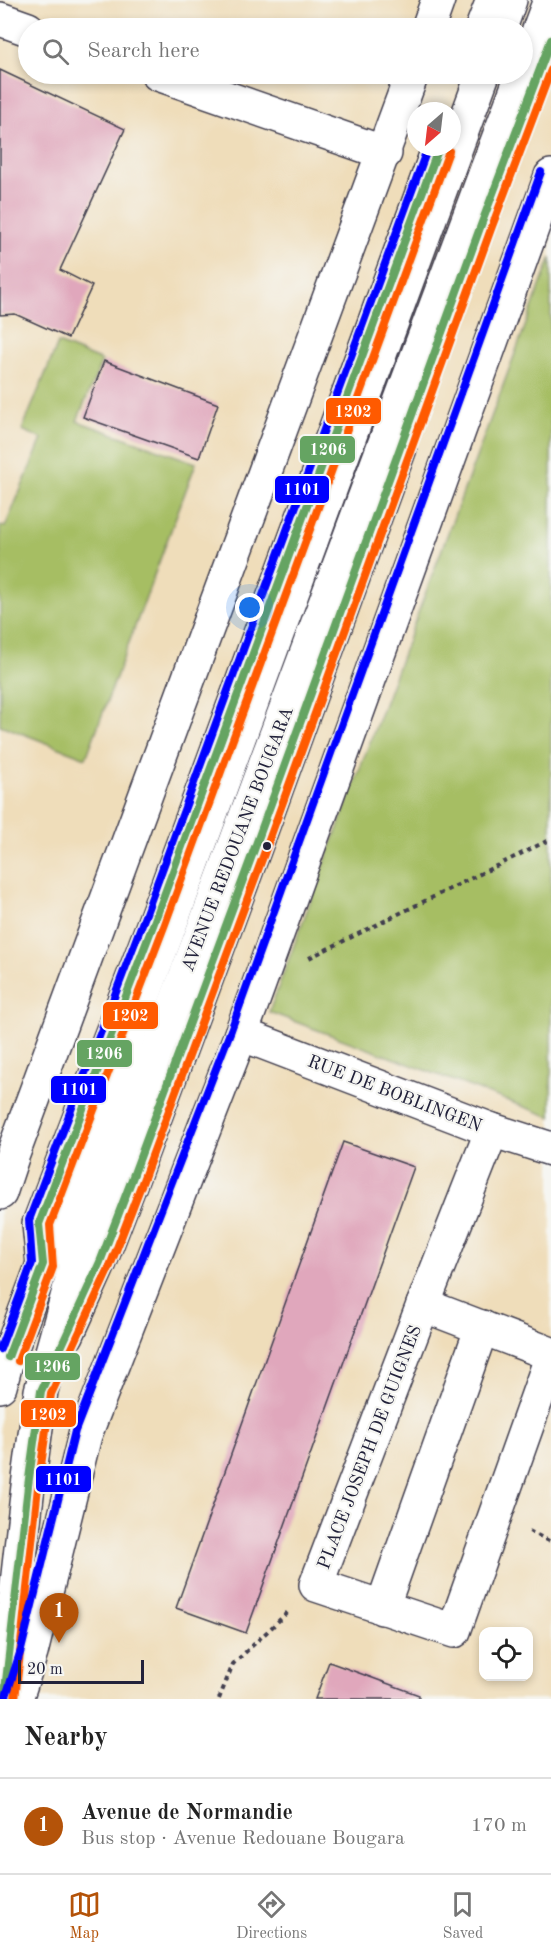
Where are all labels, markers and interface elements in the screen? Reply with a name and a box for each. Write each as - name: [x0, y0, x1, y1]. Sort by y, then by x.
- search box: [18, 18, 533, 84]
- icon: search: [39, 35, 72, 68]
- text: Search here: [87, 40, 200, 62]
- north arrow: [407, 102, 461, 156]
- line badge: 1202: [325, 397, 382, 425]
- text: 1202: [334, 405, 372, 421]
- line badge: 1206: [299, 435, 356, 464]
- text: 1206: [309, 443, 347, 459]
- line badge: 1101: [274, 475, 330, 504]
- text: 1101: [283, 483, 321, 499]
- your location: [235, 593, 264, 622]
- street label: AVENUE REDOUANE BOUGARA: [179, 704, 297, 974]
- unlabelled marker: [261, 840, 273, 852]
- line badge: 1202: [102, 1001, 159, 1030]
- text: 1202: [111, 1009, 149, 1025]
- line badge: 1206: [76, 1039, 133, 1068]
- text: 1206: [85, 1047, 123, 1063]
- street label: RUE DE BOBLINGEN: [305, 1052, 484, 1136]
- line badge: 1101: [50, 1075, 107, 1104]
- text: 1101: [60, 1083, 98, 1099]
- street label: PLACE JOSEPH DE GUIGNES: [315, 1323, 425, 1572]
- line badge: 1206: [24, 1352, 81, 1381]
- text: 1206: [33, 1360, 71, 1376]
- line badge: 1202: [20, 1399, 77, 1428]
- text: 1202: [29, 1408, 67, 1424]
- line badge: 1101: [35, 1465, 92, 1493]
- text: 1101: [44, 1473, 82, 1489]
- pin: 1: [40, 1594, 78, 1643]
- map controls: [479, 1627, 533, 1681]
- button: locate: [479, 1627, 533, 1681]
- scale bar: [18, 1657, 144, 1684]
- text: 20 m: [27, 1662, 63, 1678]
- text: Nearby: [24, 1725, 108, 1751]
- text: Avenue de Normandie: [81, 1802, 293, 1824]
- text: 1: [38, 1816, 49, 1836]
- text: 170 m: [471, 1816, 527, 1836]
- text: Bus stop · Avenue Redouane Bougara: [81, 1829, 405, 1849]
- tab: Map: [68, 1888, 101, 1944]
- tab: Directions: [236, 1888, 307, 1944]
- tab: Saved: [443, 1888, 483, 1944]

